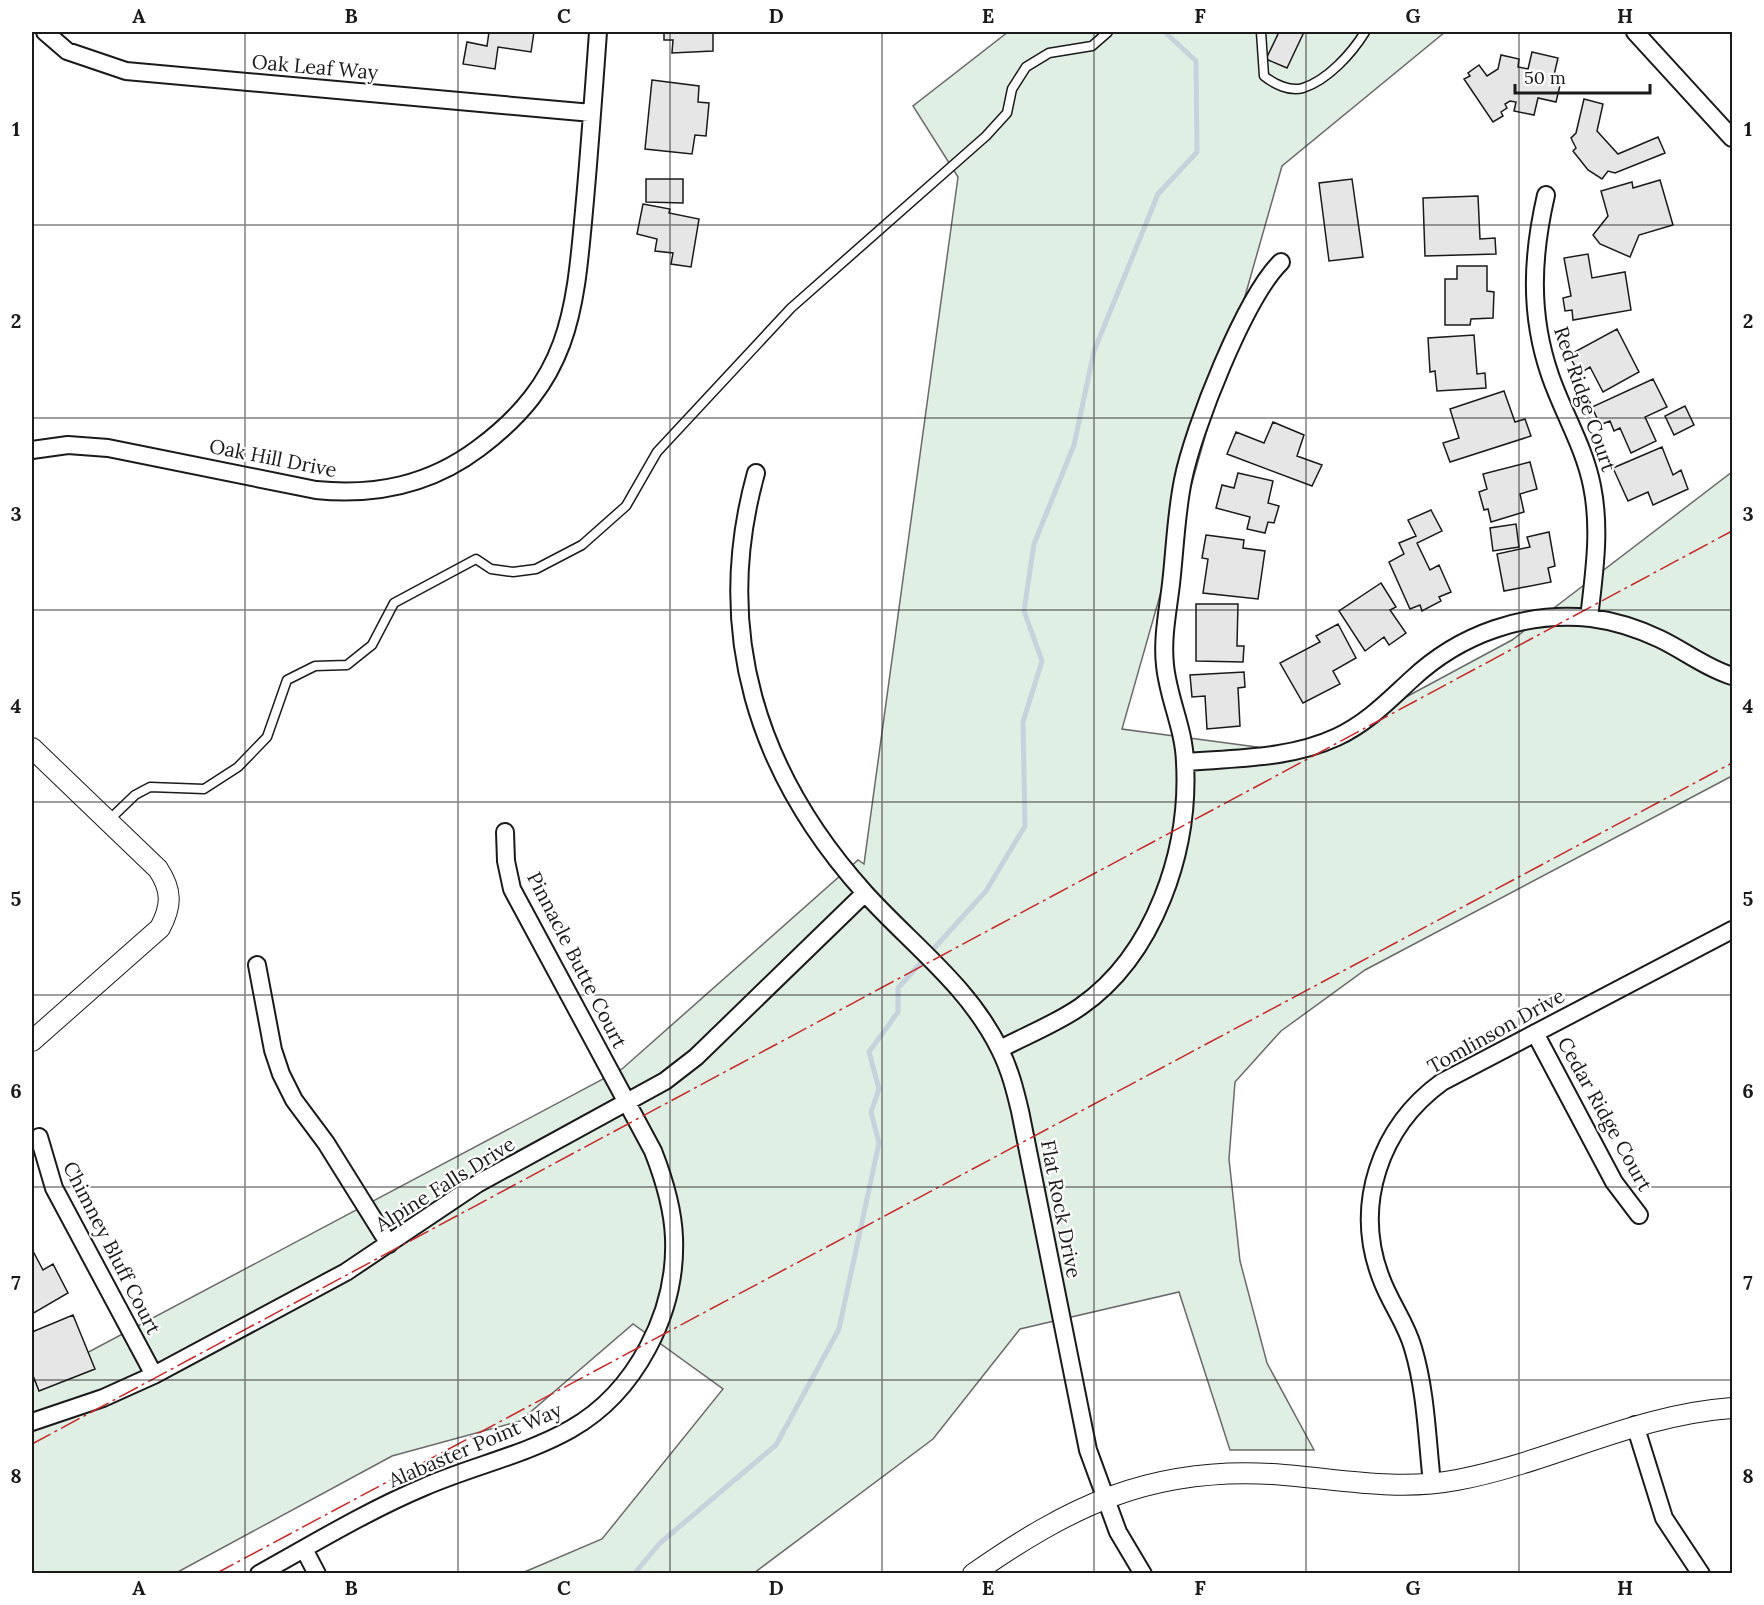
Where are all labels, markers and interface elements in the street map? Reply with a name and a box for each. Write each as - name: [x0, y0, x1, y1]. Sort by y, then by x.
- text: A: [132, 3, 146, 28]
- text: B: [344, 3, 358, 28]
- text: C: [557, 3, 571, 28]
- text: D: [768, 3, 784, 28]
- text: E: [982, 3, 994, 28]
- text: F: [1194, 3, 1206, 28]
- text: G: [1405, 3, 1421, 28]
- text: H: [1617, 3, 1633, 28]
- street label: Oak Leaf Way: [251, 49, 380, 85]
- scale bar: [1515, 57, 1650, 95]
- text: 50 m: [1524, 66, 1566, 89]
- text: 1: [12, 116, 20, 141]
- text: 1: [1744, 116, 1752, 141]
- text: 2: [11, 308, 21, 333]
- text: 2: [1743, 308, 1753, 333]
- street label: Red Ridge Court: [1549, 323, 1622, 475]
- street label: Oak Hill Drive: [207, 433, 339, 482]
- text: 3: [10, 501, 22, 526]
- text: 3: [1742, 501, 1754, 526]
- text: 4: [11, 693, 22, 718]
- text: 4: [1743, 693, 1754, 718]
- street label: Pinnacle Butte Court: [522, 867, 633, 1052]
- text: 5: [11, 886, 22, 911]
- text: 5: [1743, 886, 1754, 911]
- street label: Tomlinson Drive: [1423, 982, 1569, 1079]
- street label: Cedar Ridge Court: [1553, 1032, 1658, 1195]
- text: 6: [10, 1078, 22, 1103]
- text: 6: [1742, 1078, 1754, 1103]
- street label: Alpine Falls Drive: [370, 1131, 519, 1237]
- street label: Flat Rock Drive: [1036, 1138, 1087, 1280]
- street label: Chimney Bluff Court: [58, 1157, 167, 1339]
- text: 7: [11, 1270, 21, 1295]
- text: 7: [1743, 1270, 1753, 1295]
- street label: Alabaster Point Way: [383, 1397, 566, 1493]
- text: 8: [10, 1463, 22, 1488]
- text: 8: [1742, 1463, 1754, 1488]
- text: A: [132, 1575, 146, 1600]
- text: B: [344, 1575, 358, 1600]
- text: C: [557, 1575, 571, 1600]
- text: D: [768, 1575, 784, 1600]
- text: E: [982, 1575, 994, 1600]
- text: F: [1194, 1575, 1206, 1600]
- text: G: [1405, 1575, 1421, 1600]
- text: H: [1617, 1575, 1633, 1600]

